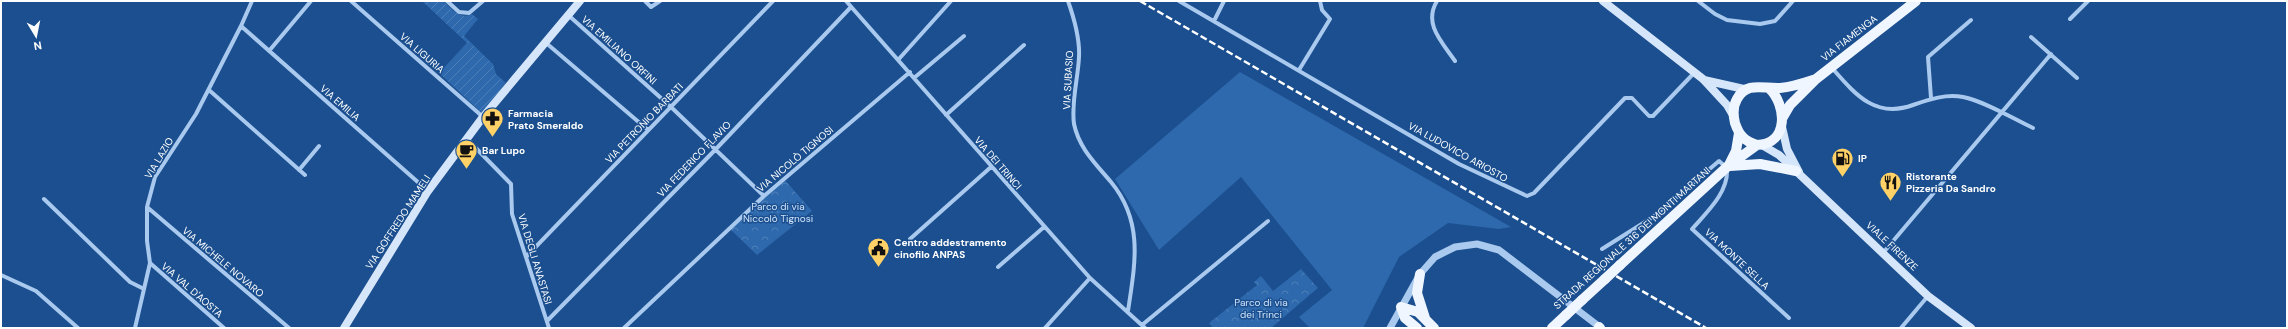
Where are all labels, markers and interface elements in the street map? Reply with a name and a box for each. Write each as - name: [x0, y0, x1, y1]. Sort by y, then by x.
- street label: VIA FIAMENGA: [1818, 12, 1880, 64]
- street label: VIA EMILIANO ORFINI: [579, 13, 659, 87]
- north arrow: [16, 16, 56, 56]
- street label: VIA LIGURIA: [397, 30, 447, 76]
- text: N: [33, 38, 43, 53]
- street label: VIA SUBASIO: [1060, 50, 1076, 110]
- street label: VIA PETRONIO BARBATI: [602, 80, 686, 166]
- street label: VIA EMILIA: [317, 82, 363, 124]
- pharmacy icon: Farmacia Prato Smeraldo: [480, 106, 506, 139]
- place label: Farmacia Prato Smeraldo: [508, 107, 583, 132]
- street label: VIA FEDERICO FLAVIO: [654, 118, 734, 200]
- street label: VIA LUDOVICO ARIOSTO: [1406, 119, 1510, 185]
- street label: VIA NICOLÒ TIGNOSI: [754, 123, 836, 195]
- street label: VIA DEI TRINCI: [971, 134, 1025, 192]
- street label: VIA LAZIO: [142, 135, 176, 181]
- cafe icon: Bar Lupo: [454, 137, 480, 170]
- place label: Bar Lupo: [482, 144, 525, 157]
- fuel station icon: IP: [1829, 145, 1855, 178]
- place label: IP: [1858, 152, 1867, 165]
- street label: STRADA REGIONALE 316 DEI MONTI MARTANI: [1551, 164, 1713, 312]
- restaurant icon: Ristorante Pizzeria Da Sandro: [1878, 169, 1904, 202]
- place label: Ristorante Pizzeria Da Sandro: [1906, 170, 1996, 195]
- street label: VIA GOFFREDO MAMELI: [363, 172, 433, 272]
- park label: Parco di via Niccolò Tignosi: [743, 200, 813, 225]
- street label: VIA DEGLI ANASTASI: [515, 212, 555, 306]
- street label: VIALE FIRENZE: [1863, 219, 1921, 274]
- street label: VIA MICHELE NOVARO: [179, 224, 267, 300]
- street label: VIA MONTE SELLA: [1702, 226, 1772, 293]
- public building icon: Centro addestramento cinofilo ANPAS: [865, 235, 891, 268]
- place label: Centro addestramento cinofilo ANPAS: [894, 236, 1007, 261]
- street label: VIA VAL D'AOSTA: [158, 260, 226, 321]
- park label: Parco di via dei Trinci: [1234, 296, 1288, 321]

